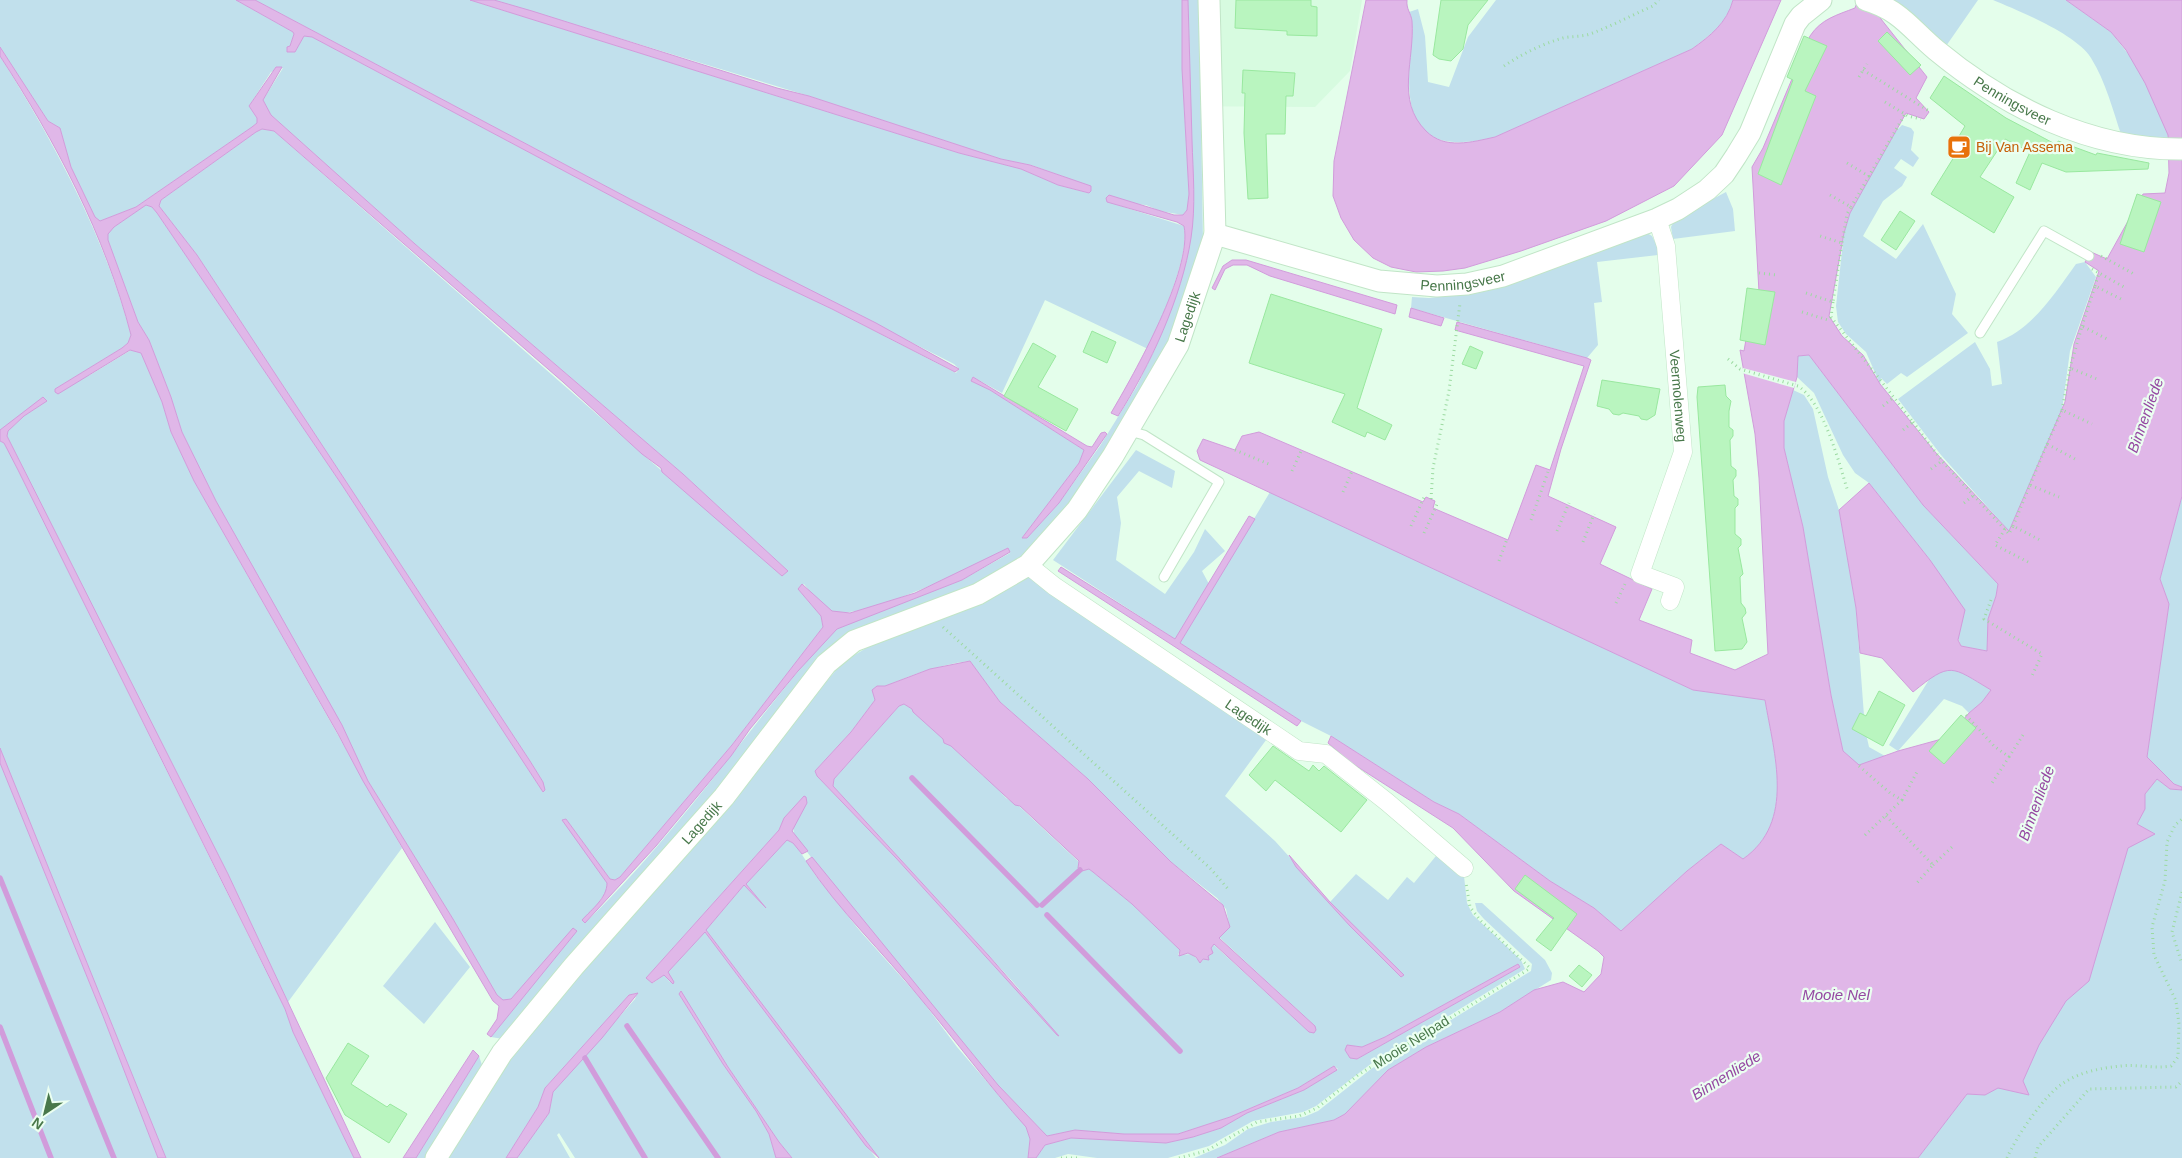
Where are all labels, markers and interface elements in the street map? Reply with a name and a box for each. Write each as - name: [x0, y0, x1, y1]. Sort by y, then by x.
- street label: Penningsveer: [1971, 73, 2054, 128]
- cafe icon: Bij Van Assema: [1946, 134, 1972, 160]
- place label: Bij Van Assema: [1976, 139, 2073, 155]
- street label: Penningsveer: [1420, 268, 1507, 294]
- street label: Lagedijk: [1172, 289, 1204, 344]
- street label: Veermolenweg: [1667, 349, 1690, 443]
- water label: Binnenliede: [2124, 375, 2166, 455]
- street label: Lagedijk: [1222, 696, 1276, 739]
- water label: Binnenliede: [2015, 763, 2057, 843]
- street label: Lagedijk: [678, 797, 725, 847]
- water label: Mooie Nel: [1802, 986, 1870, 1003]
- street label: Mooie Nelpad: [1370, 1012, 1452, 1072]
- water label: Binnenliede: [1688, 1047, 1764, 1103]
- north arrow: [20, 1088, 70, 1138]
- text: N: [29, 1114, 46, 1133]

